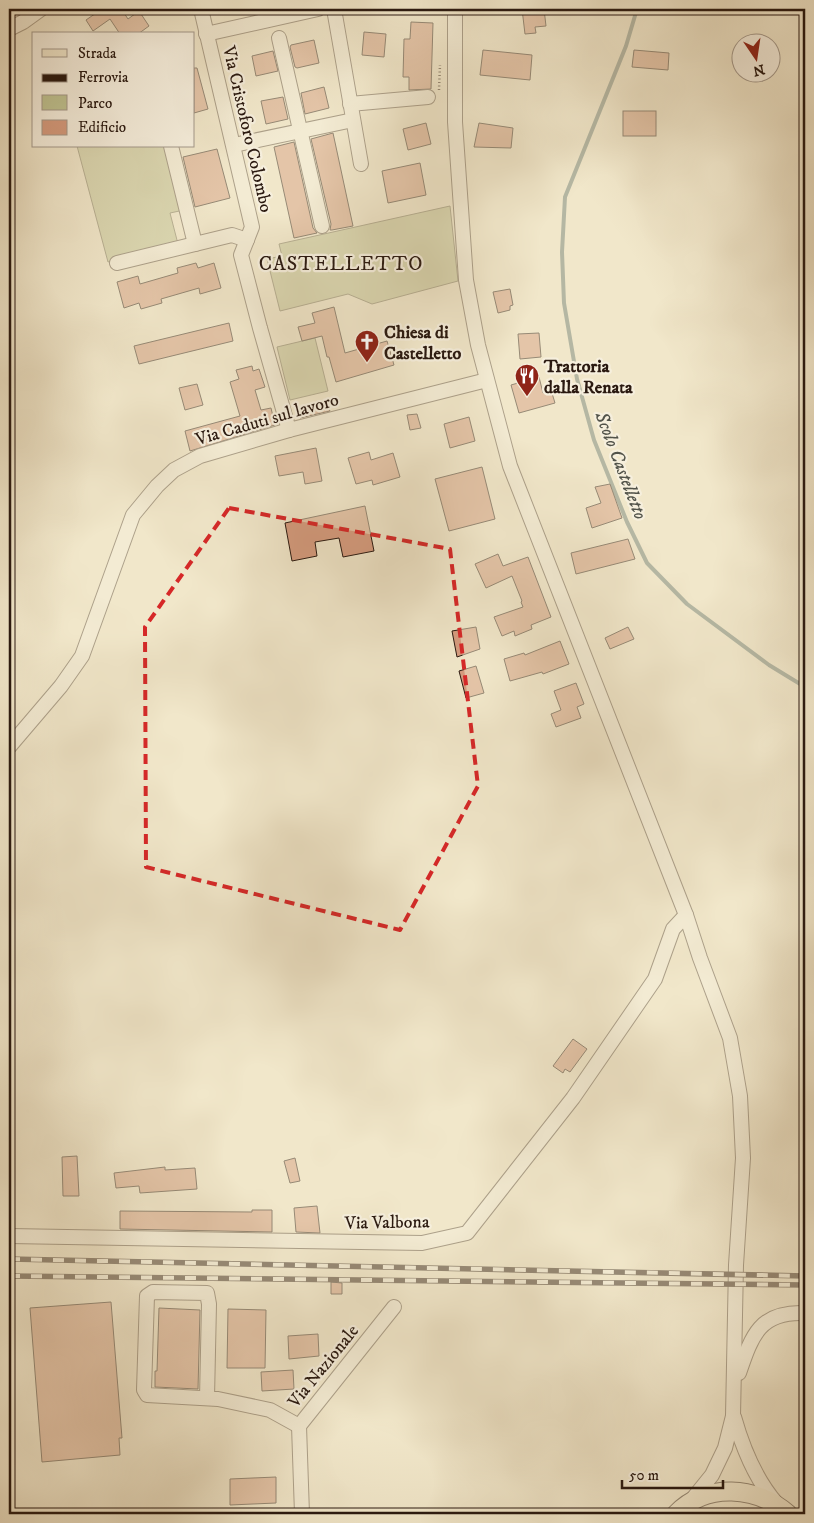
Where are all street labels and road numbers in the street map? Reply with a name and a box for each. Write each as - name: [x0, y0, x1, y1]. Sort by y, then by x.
- street label: Via Cristoforo Colombo: [217, 43, 277, 215]
- street label: Via Caduti sul lavoro: [192, 389, 342, 451]
- street label: Via Valbona: [343, 1211, 430, 1235]
- street label: Via Nazionale: [283, 1321, 364, 1413]

